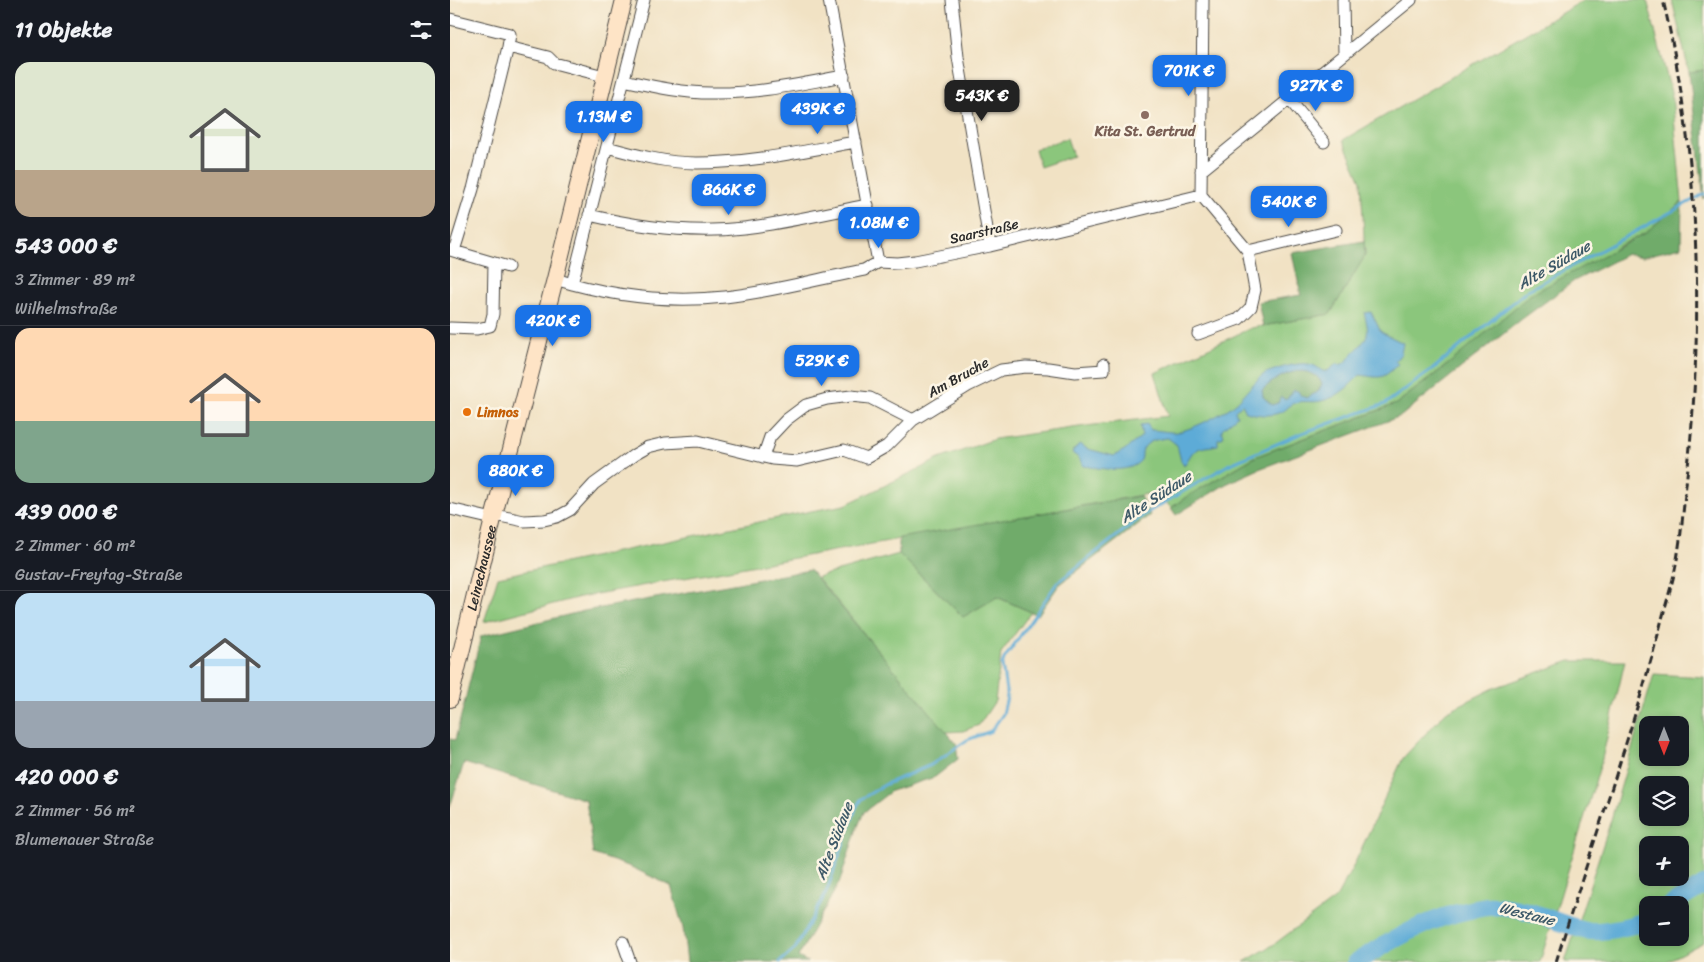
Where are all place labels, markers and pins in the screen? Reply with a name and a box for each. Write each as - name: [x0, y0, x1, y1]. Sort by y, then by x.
- pin: 701K €: [1148, 54, 1230, 97]
- pin: 927K €: [1275, 70, 1357, 112]
- pin: 543K €: [941, 80, 1023, 122]
- pin: 439K €: [777, 92, 859, 135]
- pin: 1.13M €: [558, 100, 650, 143]
- marker: Kita St. Gertrud: [1139, 109, 1151, 121]
- place label: Kita St. Gertrud: [1094, 119, 1197, 144]
- pin: 866K €: [688, 174, 770, 216]
- pin: 540K €: [1248, 186, 1330, 228]
- pin: 1.08M €: [833, 206, 925, 249]
- pin: 420K €: [512, 304, 594, 347]
- pin: 529K €: [781, 344, 863, 387]
- place label: Limnos: [477, 400, 519, 425]
- marker: Limnos: [461, 406, 473, 418]
- pin: 880K €: [475, 454, 557, 497]

